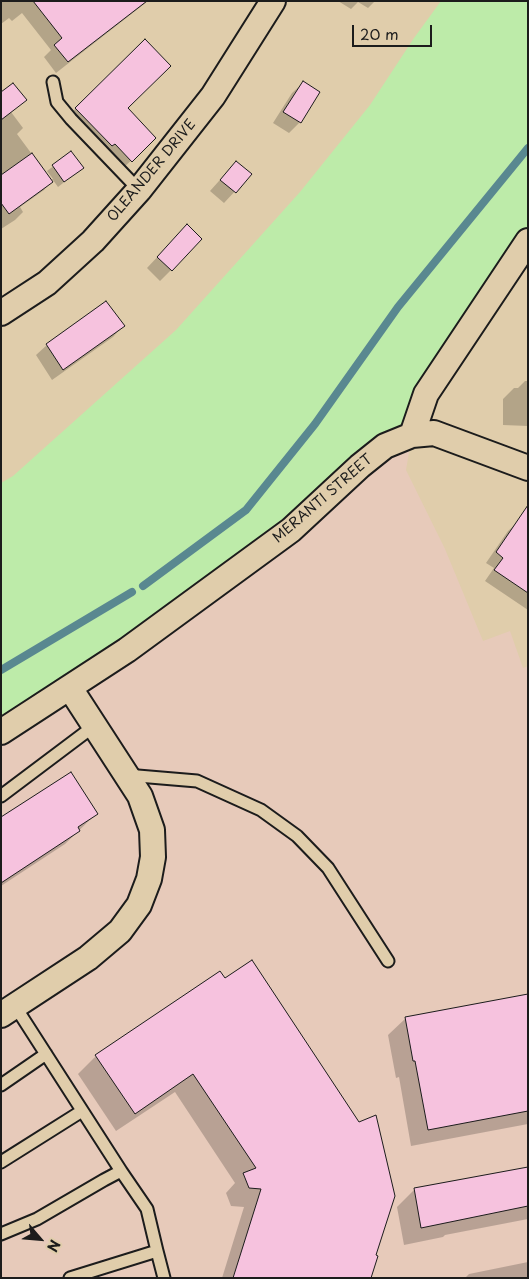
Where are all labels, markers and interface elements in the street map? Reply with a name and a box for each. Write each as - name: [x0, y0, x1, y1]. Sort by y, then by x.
- scale bar: [354, 15, 434, 47]
- text: 20 m: [360, 22, 399, 45]
- street label: OLEANDER DRIVE: [104, 116, 200, 226]
- street label: MERANTI STREET: [270, 451, 376, 547]
- north arrow: [15, 1214, 65, 1264]
- text: N: [42, 1236, 66, 1256]

